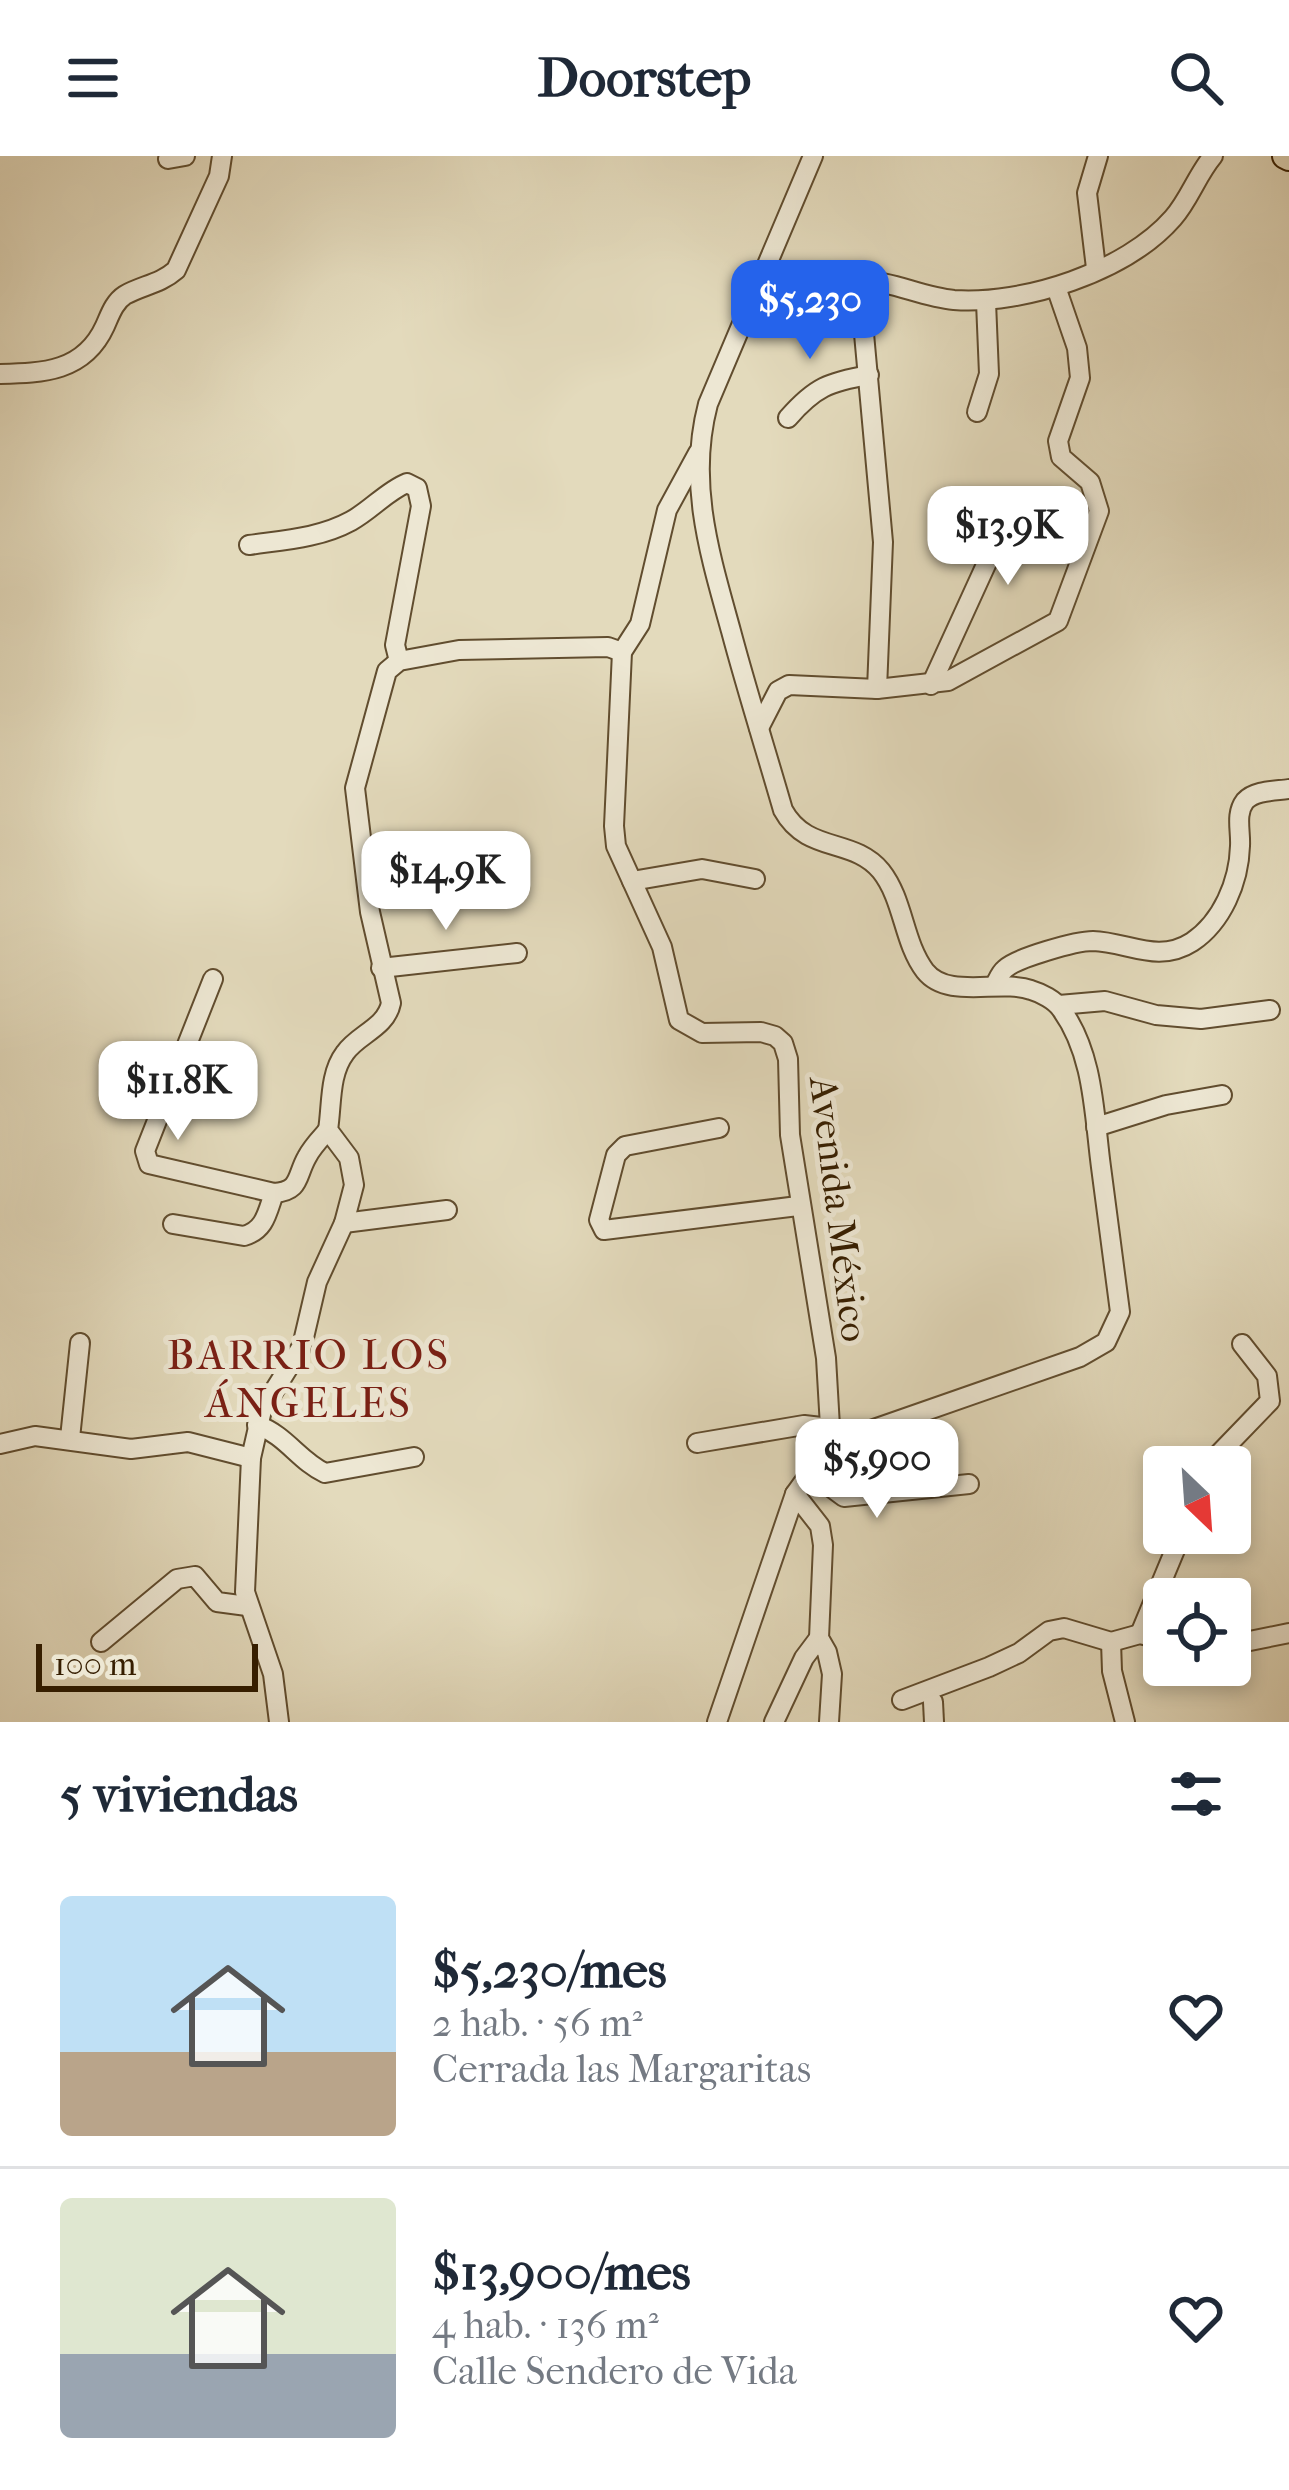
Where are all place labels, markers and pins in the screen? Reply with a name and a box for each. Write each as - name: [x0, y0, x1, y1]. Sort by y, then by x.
- pin: $5,230: [712, 260, 908, 362]
- pin: $13.9K: [910, 486, 1106, 588]
- pin: $14.9K: [348, 831, 544, 933]
- pin: $11.8K: [80, 1041, 276, 1143]
- pin: $5,900: [779, 1419, 975, 1521]

